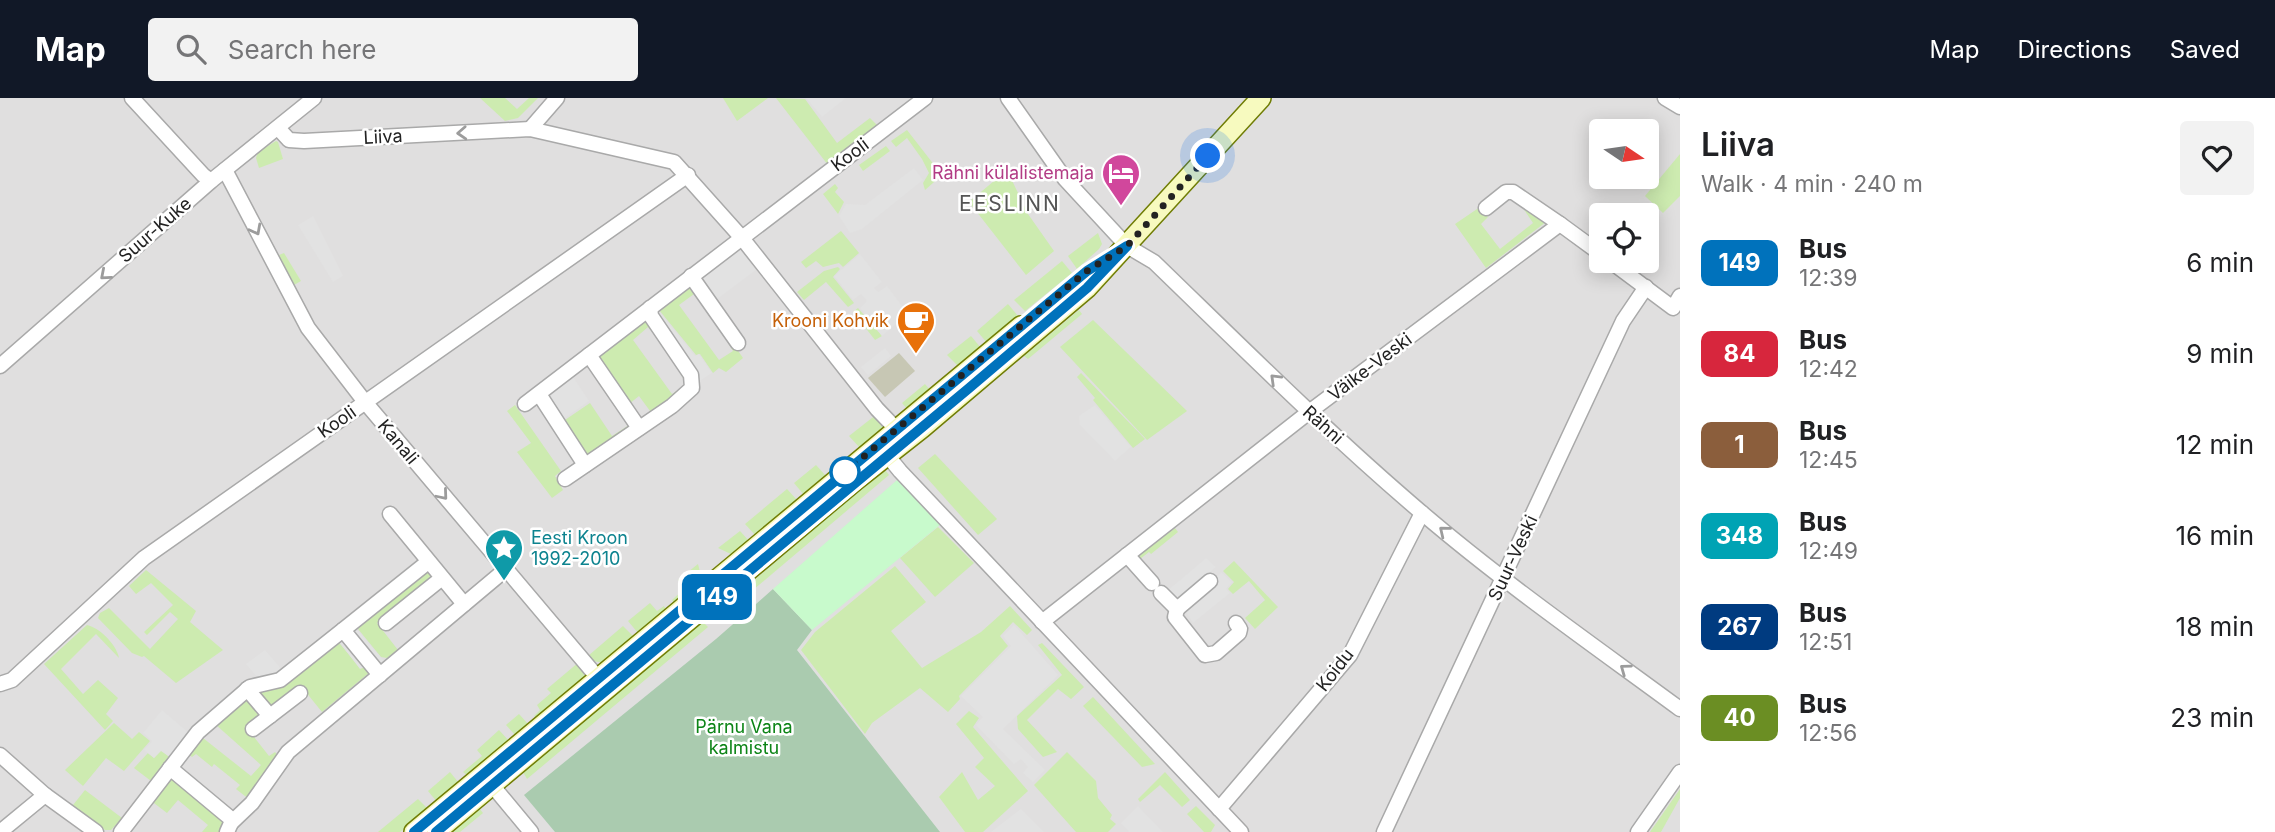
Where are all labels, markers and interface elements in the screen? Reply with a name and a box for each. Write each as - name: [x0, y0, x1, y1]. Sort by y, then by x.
- search box: [148, 18, 638, 81]
- text: Map: [35, 29, 106, 69]
- icon: search: [172, 30, 210, 68]
- text: Search here: [228, 34, 376, 65]
- text: Map: [1930, 35, 1979, 64]
- text: Directions: [2017, 35, 2132, 64]
- text: Saved: [2170, 35, 2240, 64]
- north arrow: [1589, 119, 1659, 189]
- map controls: [1589, 119, 1659, 273]
- button: heart: [2180, 121, 2254, 195]
- text: Liiva: [1701, 124, 1775, 164]
- street label: Liiva: [363, 125, 403, 148]
- one-way arrow: [457, 125, 468, 140]
- street label: Kooli: [827, 134, 873, 176]
- your location: [1190, 138, 1225, 173]
- hotel icon: Rähni külalistemaja: [1100, 152, 1142, 207]
- place label: Rähni külalistemaja: [932, 162, 1094, 183]
- text: Walk · 4 min · 240 m: [1701, 170, 1923, 198]
- district label: EESLINN: [959, 191, 1061, 216]
- street label: Suur-Kuke: [114, 192, 195, 267]
- button: locate: [1589, 203, 1659, 273]
- one-way arrow: [248, 223, 262, 236]
- text: Bus: [1799, 233, 1847, 264]
- text: 6 min: [2186, 247, 2254, 278]
- text: 149: [1718, 248, 1761, 277]
- text: 12:39: [1799, 264, 1857, 292]
- one-way arrow: [100, 266, 113, 279]
- cafe icon: Krooni Kohvik: [895, 300, 937, 355]
- place label: Krooni Kohvik: [772, 310, 889, 331]
- text: Bus: [1799, 324, 1847, 355]
- street label: Väike-Veski: [1324, 328, 1416, 405]
- text: 9 min: [2186, 338, 2254, 369]
- text: 84: [1724, 339, 1755, 368]
- text: 12:42: [1799, 355, 1858, 383]
- one-way arrow: [1270, 375, 1283, 388]
- street label: Kooli: [314, 401, 360, 442]
- street label: Rähni: [1299, 401, 1348, 448]
- street label: Kanali: [374, 415, 423, 468]
- text: Bus: [1799, 415, 1847, 446]
- text: 12 min: [2176, 429, 2254, 460]
- text: 1: [1734, 430, 1745, 459]
- text: 12:45: [1799, 446, 1858, 474]
- unlabelled marker: [830, 457, 860, 487]
- one-way arrow: [435, 487, 447, 500]
- text: Bus: [1799, 506, 1847, 537]
- street label: Suur-Veski: [1484, 512, 1542, 604]
- text: 16 min: [2176, 520, 2254, 551]
- text: 348: [1716, 521, 1763, 550]
- place icon: Eesti Kroon 1992-2010: [483, 527, 525, 582]
- place label: Eesti Kroon 1992-2010: [531, 527, 628, 569]
- one-way arrow: [1440, 527, 1453, 539]
- text: 12:49: [1799, 537, 1858, 565]
- line badge: 149: [677, 574, 757, 620]
- text: 149: [696, 582, 738, 611]
- text: Bus: [1799, 597, 1847, 628]
- text: 18 min: [2176, 611, 2254, 642]
- text: 267: [1717, 612, 1762, 641]
- text: 12:51: [1799, 628, 1852, 656]
- street label: Koidu: [1311, 644, 1358, 695]
- one-way arrow: [1620, 665, 1633, 677]
- text: Bus: [1799, 688, 1847, 719]
- text: 23 min: [2170, 702, 2254, 733]
- text: 40: [1723, 703, 1756, 732]
- park label: Pärnu Vana kalmistu: [695, 716, 793, 758]
- text: 12:56: [1799, 719, 1857, 747]

